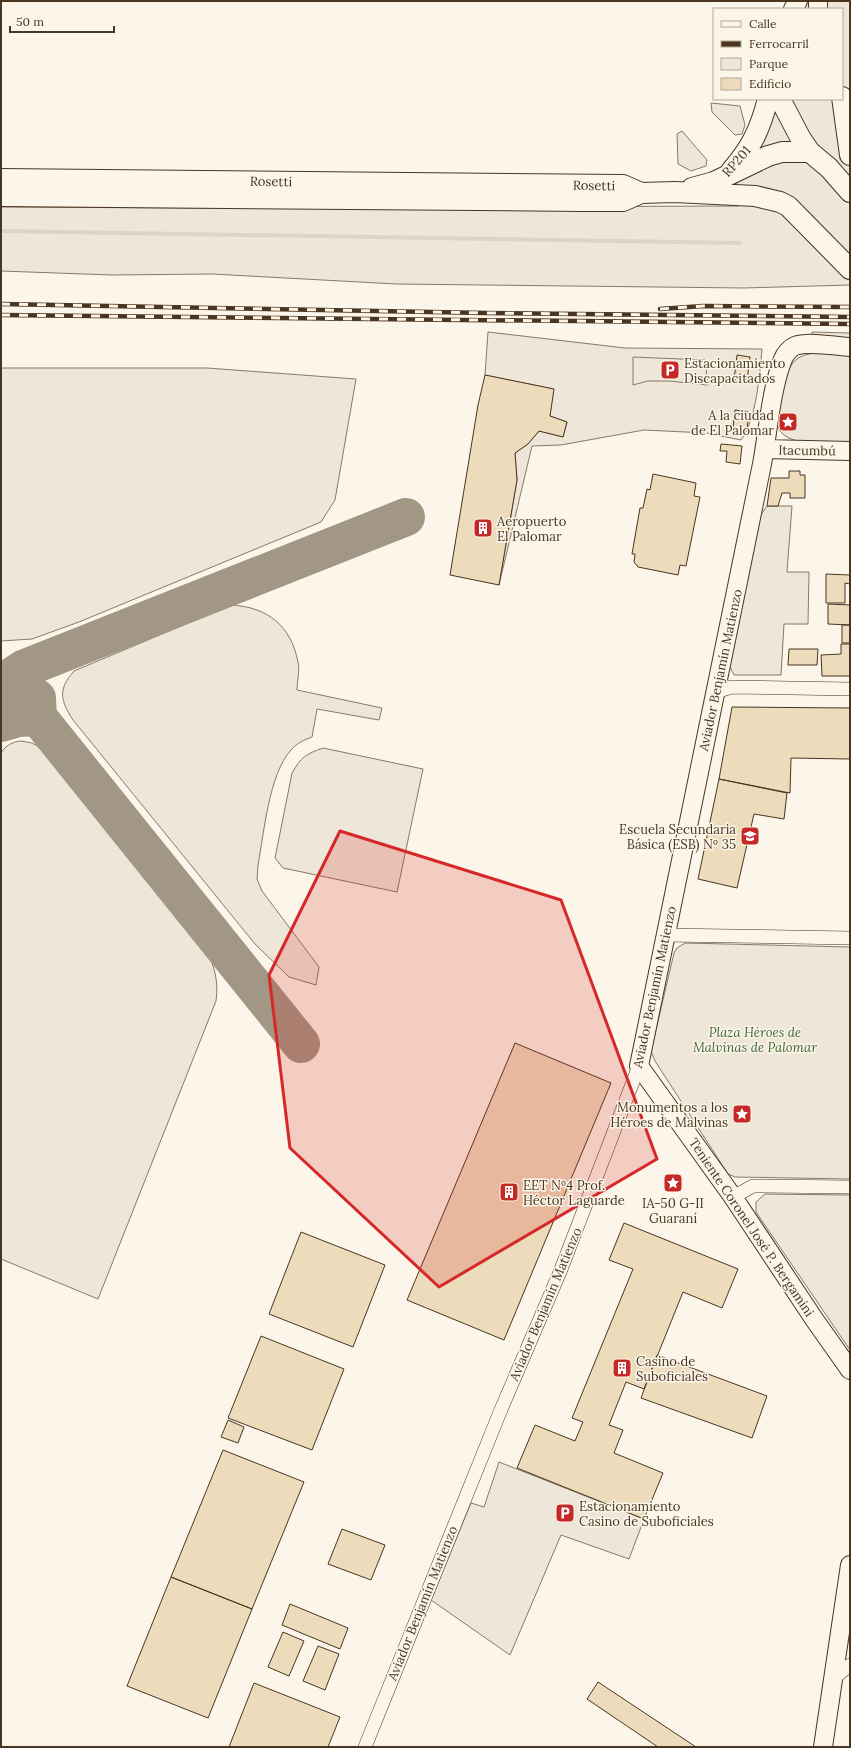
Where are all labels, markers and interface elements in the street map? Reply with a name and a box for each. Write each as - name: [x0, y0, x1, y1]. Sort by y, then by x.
- scale bar: [10, 8, 114, 34]
- legend: [713, 8, 843, 100]
- text: 50 m: [16, 14, 44, 29]
- text: Calle: [749, 16, 777, 31]
- text: Ferrocarril: [749, 36, 809, 51]
- text: Parque: [749, 56, 789, 71]
- text: Edificio: [749, 76, 791, 91]
- street label: RP201: [718, 142, 755, 180]
- street label: Rosetti: [250, 173, 293, 190]
- street label: Rosetti: [573, 177, 616, 194]
- place label: Estacionamiento Discapacitados: [684, 355, 786, 387]
- parking icon: Estacionamiento Discapacitados: [659, 359, 681, 381]
- place label: A la ciudad de El Palomar: [691, 407, 774, 439]
- place icon: A la ciudad de El Palomar: [777, 411, 799, 433]
- street label: Itacumbú: [778, 441, 836, 460]
- place label: Aeropuerto El Palomar: [496, 513, 567, 545]
- building icon: Aeropuerto El Palomar: [472, 517, 494, 539]
- street label: Aviador Benjamín Matienzo: [695, 587, 746, 754]
- place label: Escuela Secundaria Básica (ESB) Nº 35: [619, 821, 736, 853]
- school or university icon: Escuela Secundaria Básica (ESB) Nº 35: [739, 825, 761, 847]
- street label: Aviador Benjamín Matienzo: [629, 904, 680, 1071]
- park label: Plaza Héroes de Malvinas de Palomar: [693, 1024, 817, 1056]
- place label: Monumentos a los Héroes de Malvinas: [610, 1099, 728, 1131]
- place icon: Monumentos a los Héroes de Malvinas: [731, 1103, 753, 1125]
- street label: Teniente Coronel José P. Bergamini: [685, 1135, 818, 1320]
- place icon: IA-50 G-II Guaraní: [662, 1172, 684, 1194]
- place label: EET Nº4 Prof. Héctor Laguarde: [523, 1177, 625, 1209]
- building icon: EET Nº4 Prof. Héctor Laguarde: [498, 1181, 520, 1203]
- place label: IA-50 G-II Guaraní: [642, 1195, 704, 1227]
- street label: Aviador Benjamín Matienzo: [505, 1224, 586, 1384]
- place label: Casino de Suboficiales: [636, 1353, 708, 1385]
- building icon: Casino de Suboficiales: [611, 1357, 633, 1379]
- place label: Estacionamiento Casino de Suboficiales: [579, 1498, 714, 1530]
- parking icon: Estacionamiento Casino de Suboficiales: [554, 1502, 576, 1524]
- street label: Aviador Benjamín Matienzo: [383, 1523, 461, 1684]

